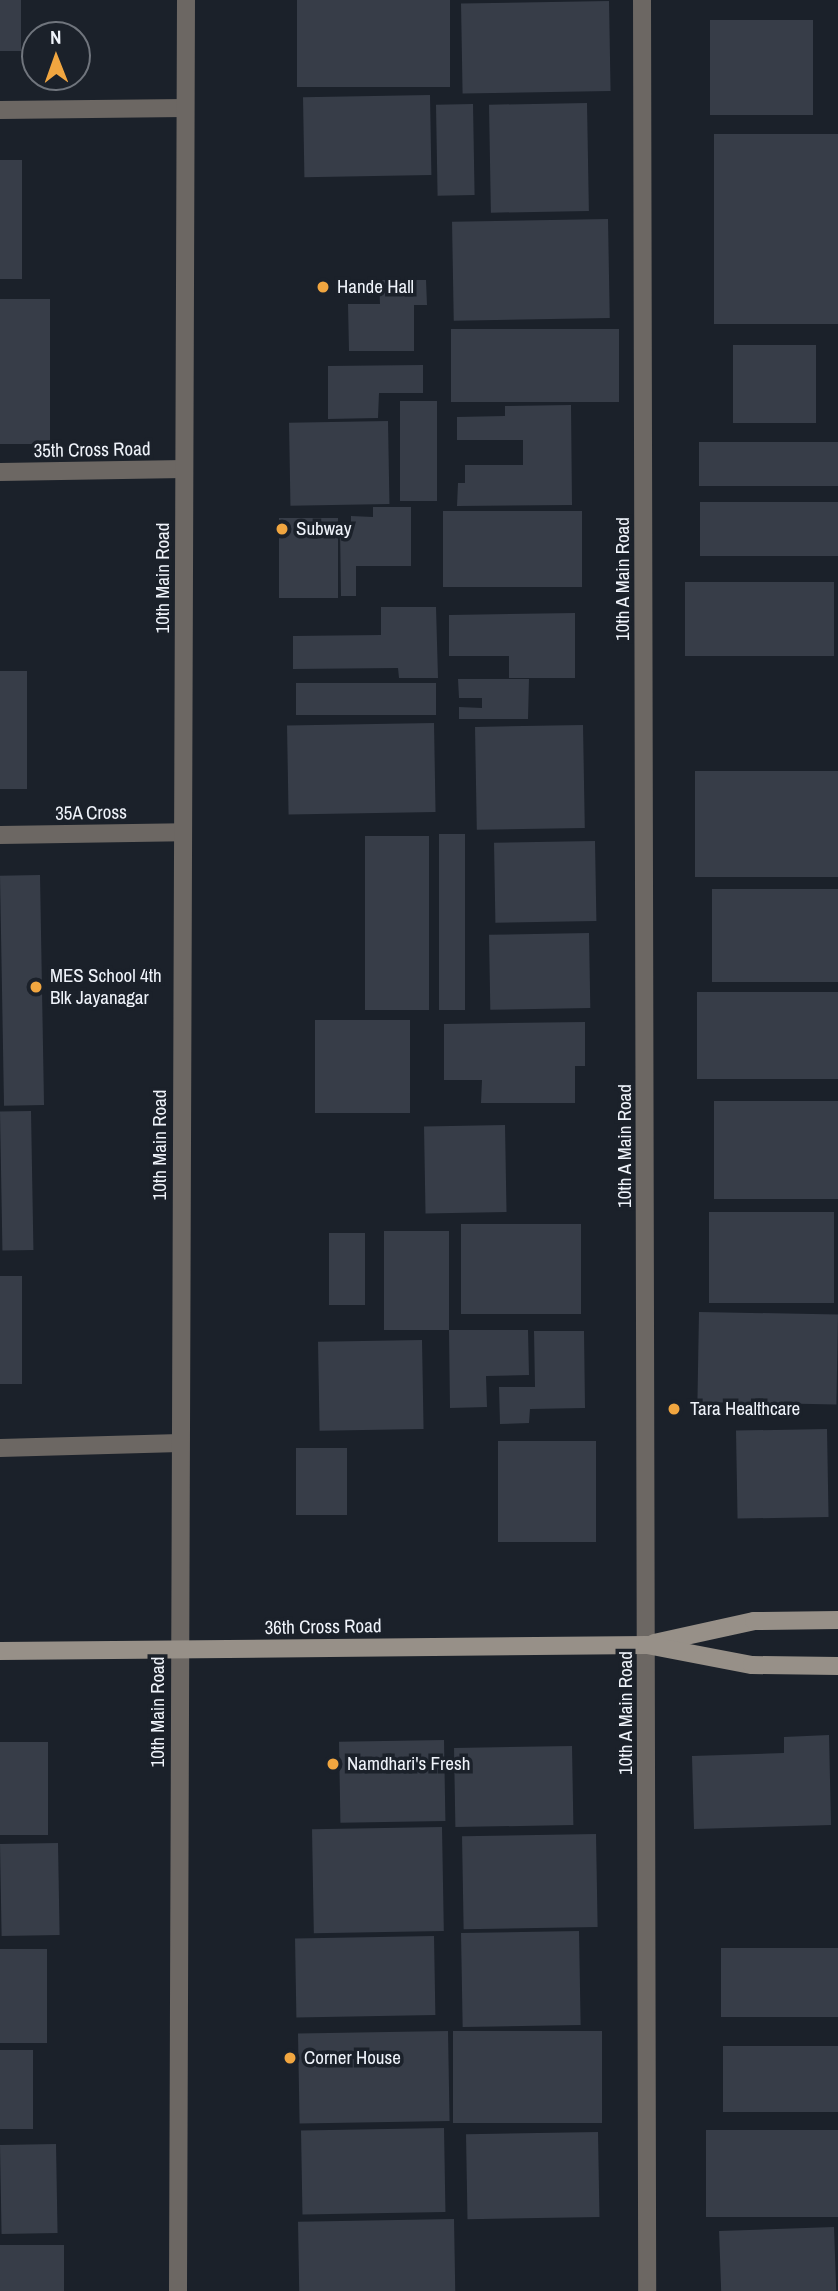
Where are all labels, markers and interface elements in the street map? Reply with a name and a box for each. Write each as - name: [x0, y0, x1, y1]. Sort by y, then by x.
- north arrow: [21, 21, 91, 91]
- text: N: [50, 24, 62, 50]
- place label: Hande Hall: [337, 276, 414, 298]
- marker: Hande Hall: [315, 279, 331, 295]
- street label: 35th Cross Road: [33, 438, 151, 462]
- street label: 10th A Main Road: [612, 516, 634, 642]
- place label: Subway: [296, 518, 351, 540]
- marker: Subway: [274, 521, 290, 537]
- street label: 10th Main Road: [152, 523, 174, 633]
- street label: 35A Cross: [54, 801, 128, 825]
- place label: MES School 4th Blk Jayanagar: [50, 965, 162, 1009]
- marker: MES School 4th Blk Jayanagar: [28, 979, 44, 995]
- street label: 10th A Main Road: [614, 1083, 636, 1209]
- street label: 10th Main Road: [149, 1090, 171, 1200]
- place label: Tara Healthcare: [690, 1398, 800, 1420]
- marker: Tara Healthcare: [664, 1399, 684, 1419]
- street label: 36th Cross Road: [264, 1615, 382, 1639]
- street label: 10th A Main Road: [615, 1650, 637, 1776]
- street label: 10th Main Road: [147, 1657, 169, 1767]
- place label: Namdhari's Fresh: [347, 1753, 470, 1775]
- marker: Namdhari's Fresh: [325, 1756, 341, 1772]
- place label: Corner House: [304, 2047, 401, 2069]
- marker: Corner House: [282, 2050, 298, 2066]

